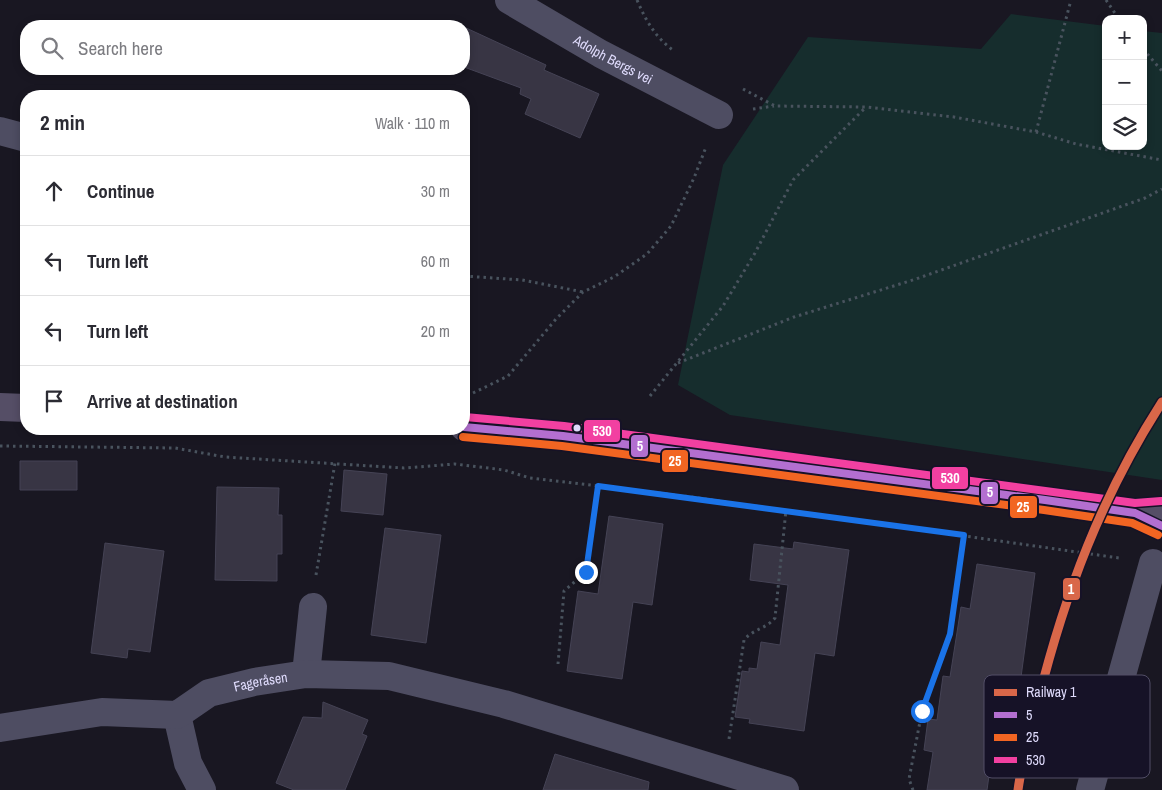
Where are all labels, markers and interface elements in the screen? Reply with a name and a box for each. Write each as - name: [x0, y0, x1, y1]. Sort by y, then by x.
- map controls: [1102, 15, 1147, 150]
- button: +: [1102, 15, 1147, 60]
- search box: [20, 20, 470, 75]
- street label: Adolph Bergs vei: [569, 30, 656, 88]
- icon: search: [38, 34, 66, 62]
- text: Search here: [78, 35, 163, 61]
- button: −: [1102, 60, 1147, 105]
- button: layers: [1102, 105, 1147, 150]
- text: 2 min: [40, 108, 85, 137]
- text: Walk · 110 m: [375, 112, 450, 134]
- icon: ahead: [40, 177, 68, 205]
- text: Continue: [87, 178, 155, 204]
- text: 30 m: [421, 180, 450, 202]
- icon: left: [40, 247, 68, 275]
- text: Turn left: [87, 248, 148, 274]
- text: 60 m: [421, 250, 450, 272]
- icon: left: [40, 317, 68, 345]
- text: Turn left: [87, 318, 148, 344]
- text: 20 m: [421, 320, 450, 342]
- icon: arrive: [40, 387, 68, 415]
- text: Arrive at destination: [87, 388, 238, 414]
- line badge: 530: [583, 419, 621, 443]
- text: 530: [592, 422, 612, 440]
- unlabelled marker: [572, 423, 582, 433]
- line badge: 5: [630, 434, 649, 458]
- text: 5: [637, 437, 644, 455]
- line badge: 25: [661, 449, 689, 473]
- text: 25: [669, 452, 682, 470]
- line badge: 530: [931, 466, 969, 490]
- text: 530: [940, 469, 960, 487]
- line badge: 5: [980, 481, 999, 505]
- text: 5: [987, 483, 994, 501]
- line badge: 25: [1009, 495, 1038, 519]
- text: 25: [1017, 498, 1030, 516]
- route end: [575, 561, 598, 584]
- line badge: 1: [1062, 577, 1081, 601]
- text: 1: [1068, 580, 1075, 598]
- street label: Fageråsen: [232, 668, 289, 696]
- legend: [984, 675, 1150, 778]
- text: Railway 1: [1026, 683, 1077, 701]
- route start: [911, 700, 934, 723]
- text: 5: [1026, 706, 1032, 724]
- text: 25: [1026, 728, 1039, 746]
- text: 530: [1026, 751, 1045, 769]

